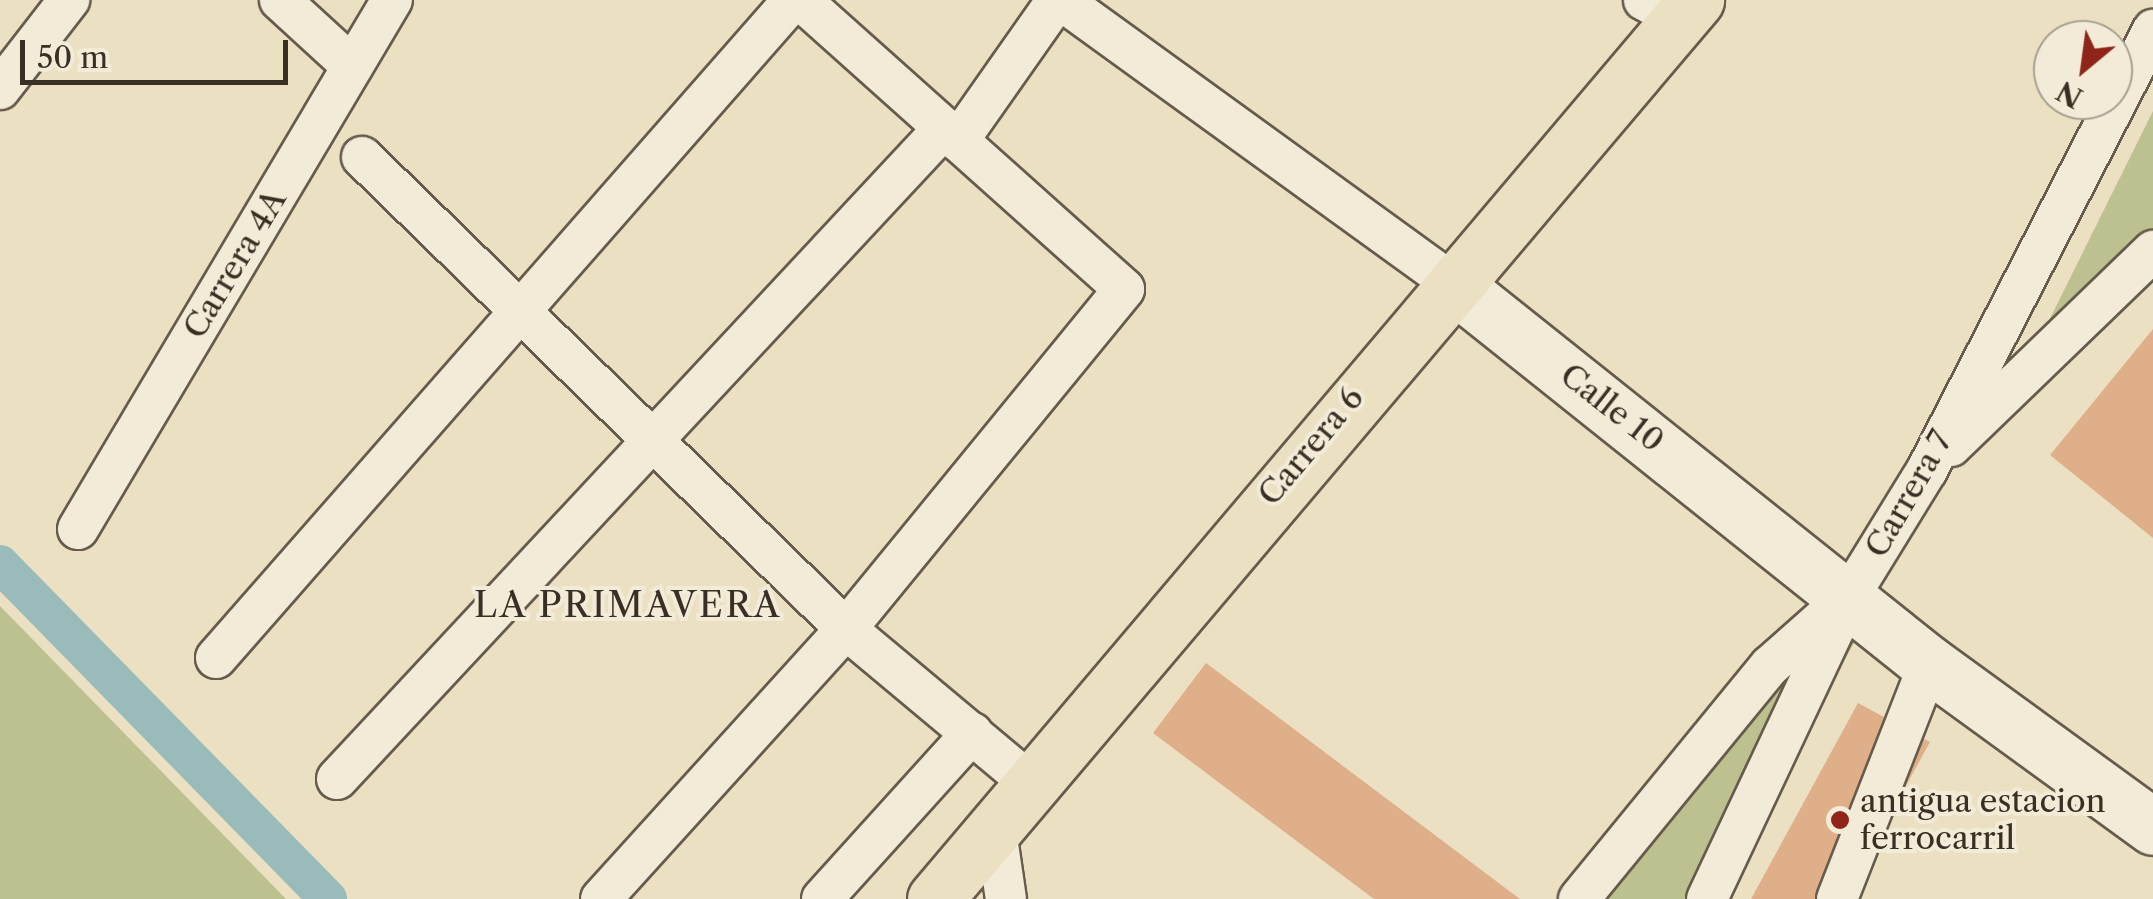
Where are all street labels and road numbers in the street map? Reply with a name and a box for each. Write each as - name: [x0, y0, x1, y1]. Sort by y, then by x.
- street label: Carrera 4A: [175, 182, 295, 346]
- street label: Calle 10: [1553, 356, 1671, 460]
- street label: Carrera 6: [1250, 379, 1372, 513]
- street label: Carrera 7: [1857, 424, 1961, 564]

